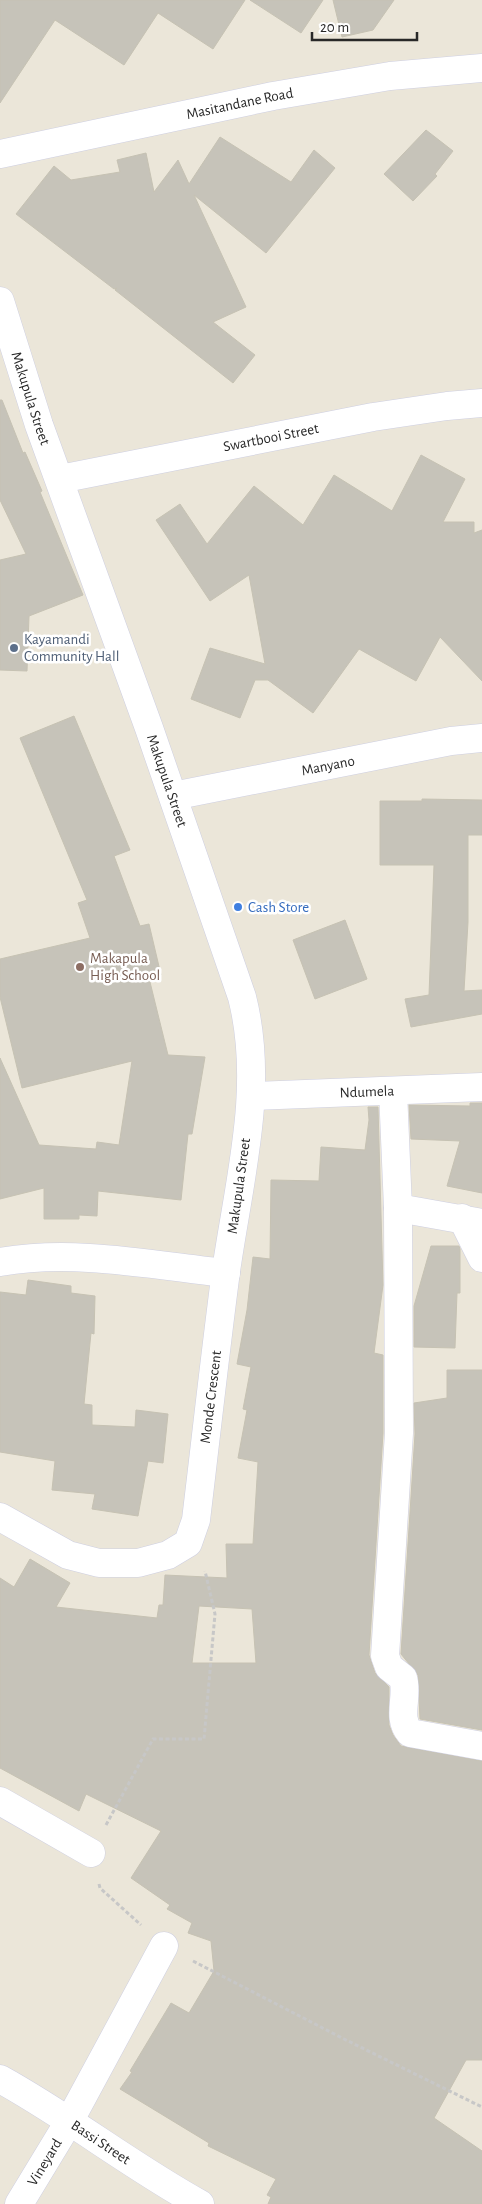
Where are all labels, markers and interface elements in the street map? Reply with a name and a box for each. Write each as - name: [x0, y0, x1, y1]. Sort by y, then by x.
- scale bar: [312, 10, 417, 42]
- text: 20 m: [320, 20, 349, 35]
- street label: Masitandane Road: [185, 85, 294, 122]
- street label: Makupula Street: [9, 350, 53, 447]
- street label: Swartbooi Street: [222, 420, 320, 454]
- place label: Kayamandi Community Hall: [24, 632, 119, 664]
- marker: Kayamandi Community Hall: [8, 642, 20, 654]
- street label: Makupula Street: [144, 732, 190, 829]
- street label: Manyano: [300, 753, 356, 778]
- place label: Cash Store: [248, 900, 309, 915]
- marker: Cash Store: [232, 901, 244, 913]
- place label: Makapula High School: [90, 951, 160, 983]
- marker: Makapula High School: [74, 961, 86, 973]
- street label: Ndumela: [339, 1083, 395, 1100]
- street label: Makupula Street: [225, 1137, 253, 1235]
- street label: Monde Crescent: [198, 1349, 224, 1444]
- street label: Bassi Street: [69, 2117, 133, 2167]
- street label: Vineyard: [24, 2136, 65, 2188]

